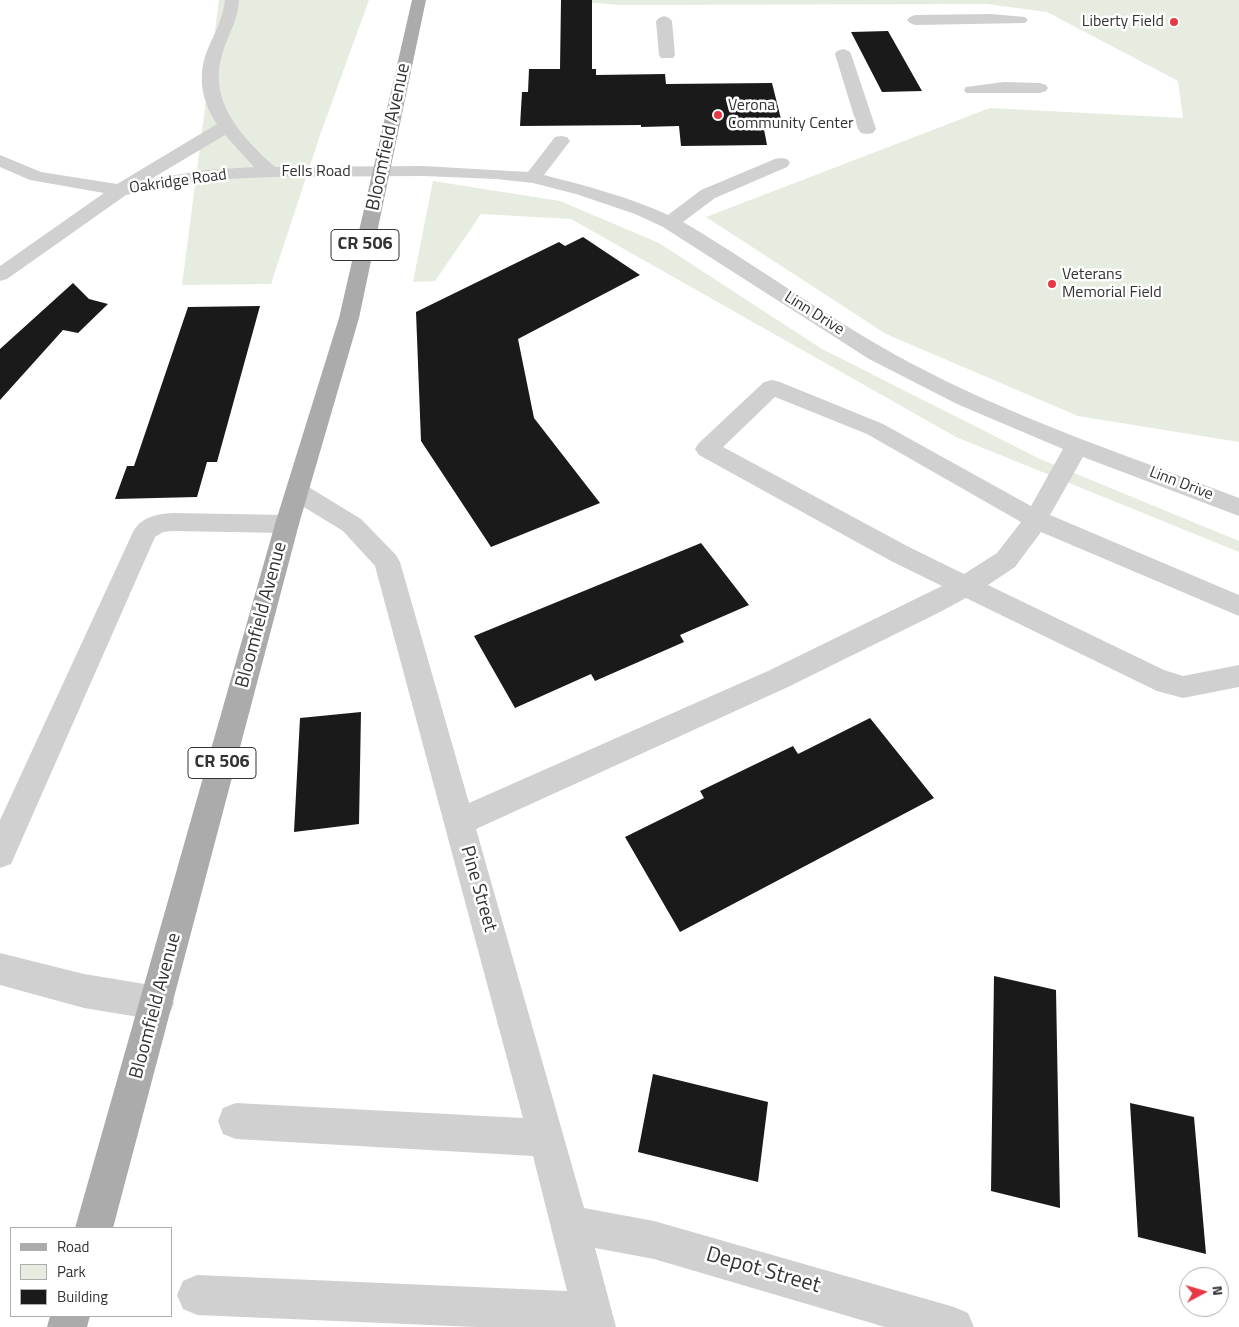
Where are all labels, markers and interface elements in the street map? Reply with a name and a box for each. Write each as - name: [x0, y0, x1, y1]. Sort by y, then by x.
- place label: Liberty Field: [1082, 12, 1164, 32]
- marker: Liberty Field: [1168, 16, 1180, 28]
- street label: Bloomfield Avenue: [362, 61, 416, 213]
- place label: Verona Community Center: [728, 96, 854, 134]
- marker: Verona Community Center: [712, 109, 724, 121]
- street label: Fells Road: [281, 162, 351, 182]
- street label: Oakridge Road: [128, 166, 228, 198]
- road number: CR 506: [331, 230, 399, 260]
- place label: Veterans Memorial Field: [1062, 265, 1162, 303]
- marker: Veterans Memorial Field: [1046, 278, 1058, 290]
- street label: Linn Drive: [781, 288, 847, 340]
- street label: Linn Drive: [1146, 463, 1216, 505]
- street label: Bloomfield Avenue: [232, 540, 292, 690]
- road number: CR 506: [188, 748, 256, 778]
- street label: Pine Street: [455, 843, 501, 935]
- street label: Bloomfield Avenue: [126, 931, 186, 1081]
- legend: [10, 1227, 172, 1317]
- text: Road: [57, 1235, 89, 1258]
- street label: Depot Street: [703, 1242, 823, 1300]
- text: Park: [57, 1260, 86, 1283]
- north arrow: [1179, 1267, 1229, 1317]
- text: Building: [57, 1285, 108, 1308]
- text: N: [1207, 1285, 1229, 1296]

